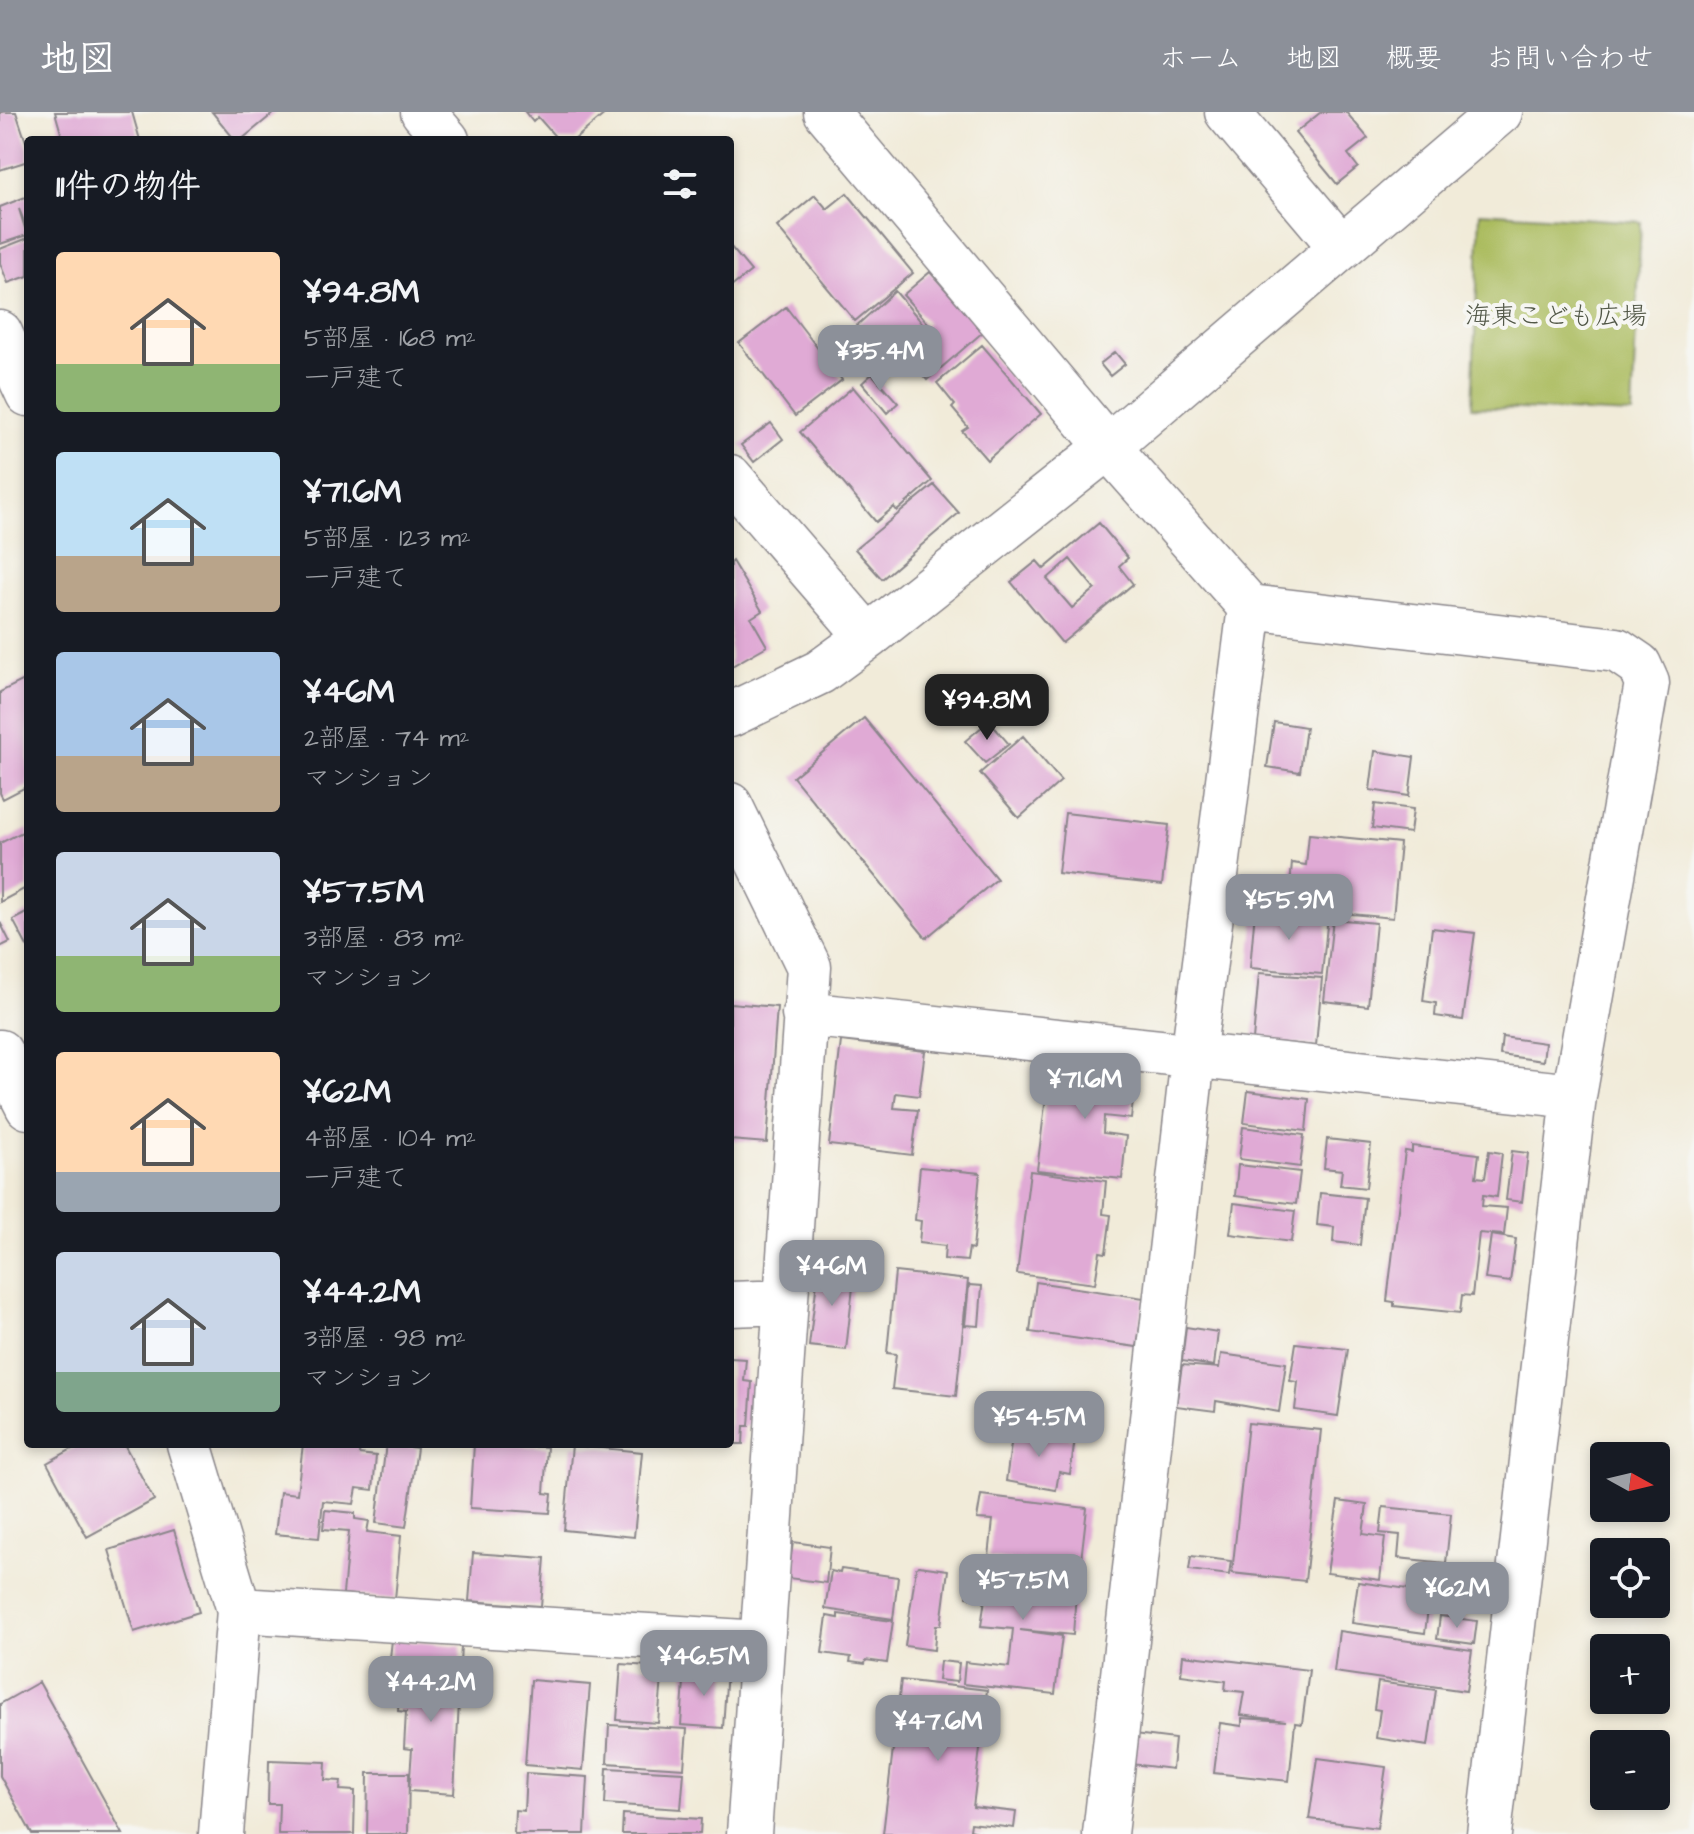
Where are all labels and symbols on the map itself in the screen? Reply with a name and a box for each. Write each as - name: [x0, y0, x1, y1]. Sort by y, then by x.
- park label: 海東こども広場: [1465, 298, 1647, 334]
- pin: ¥35.4M: [815, 325, 945, 393]
- pin: ¥94.8M: [922, 674, 1052, 742]
- pin: ¥55.9M: [1224, 874, 1354, 942]
- pin: ¥71.6M: [1020, 1053, 1150, 1121]
- pin: ¥46M: [785, 1240, 879, 1308]
- pin: ¥54.5M: [974, 1391, 1104, 1459]
- north arrow: [1590, 1442, 1670, 1522]
- pin: ¥57.5M: [958, 1554, 1088, 1622]
- pin: ¥62M: [1410, 1562, 1504, 1630]
- pin: ¥46.5M: [639, 1630, 769, 1698]
- pin: ¥44.2M: [366, 1656, 496, 1724]
- pin: ¥47.6M: [873, 1695, 1003, 1763]

